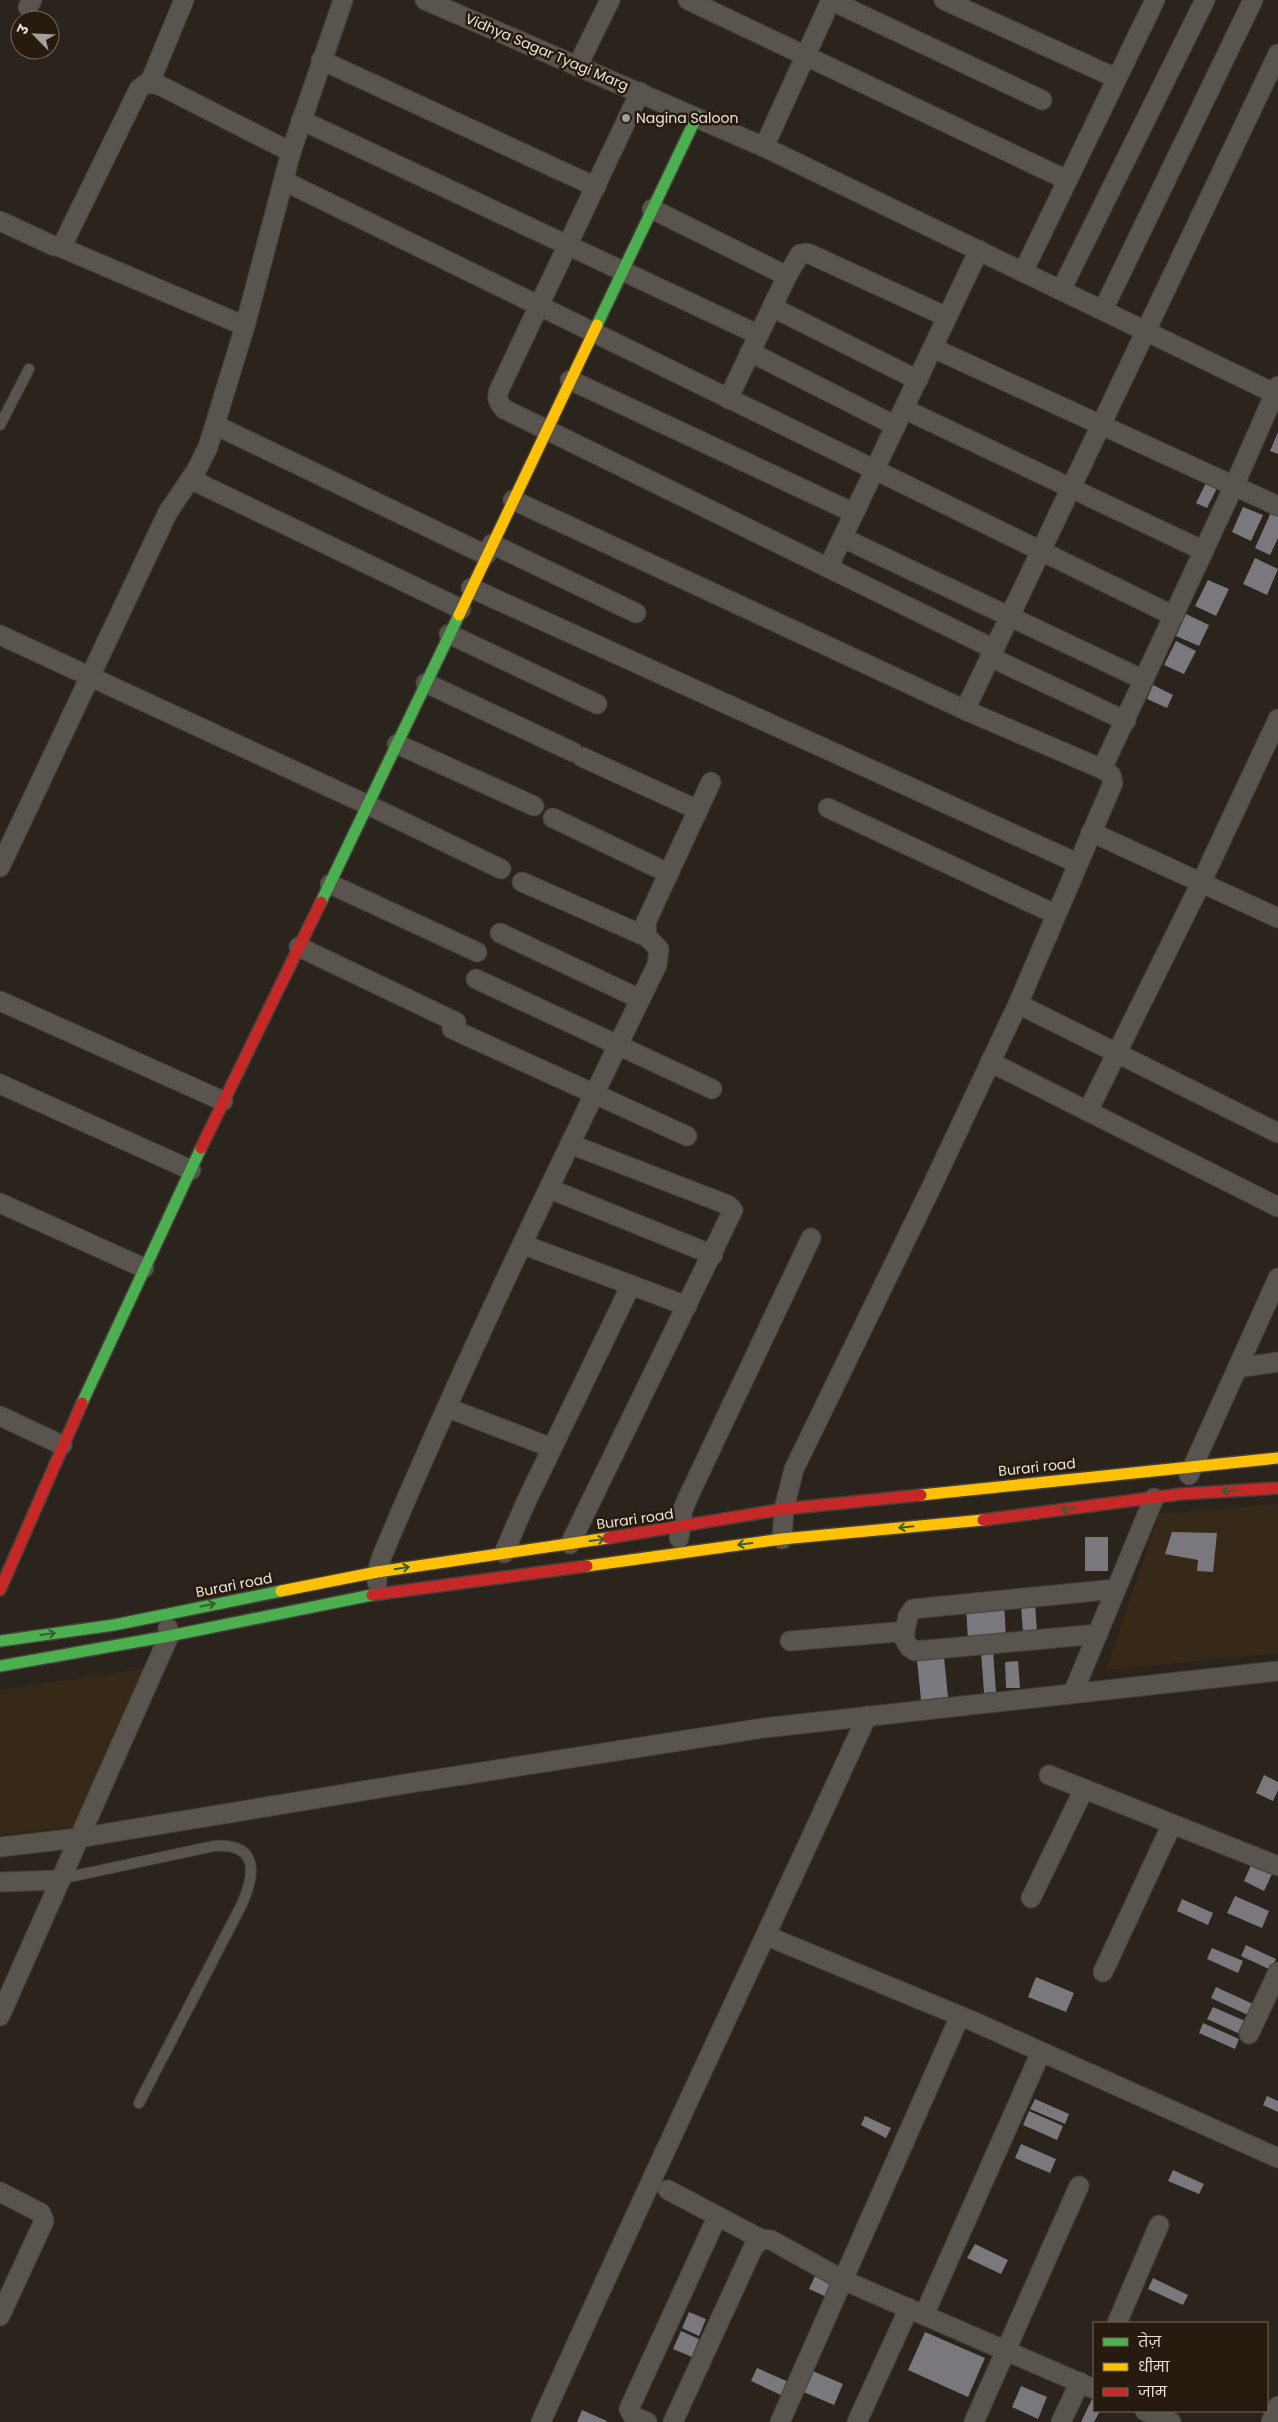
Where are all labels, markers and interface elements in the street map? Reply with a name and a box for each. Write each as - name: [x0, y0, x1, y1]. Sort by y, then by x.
- street label: Vidhya Sagar Tyagi Marg: [462, 8, 632, 96]
- north arrow: [10, 10, 60, 60]
- text: उ: [12, 21, 34, 38]
- place label: Nagina Saloon: [636, 108, 738, 128]
- marker: Nagina Saloon: [620, 112, 632, 124]
- street label: Burari road: [997, 1453, 1077, 1481]
- one-way arrow: [1222, 1486, 1238, 1495]
- street label: Burari road: [595, 1504, 675, 1534]
- one-way arrow: [1060, 1504, 1076, 1514]
- one-way arrow: [899, 1522, 915, 1532]
- one-way arrow: [589, 1534, 605, 1544]
- one-way arrow: [737, 1539, 753, 1549]
- one-way arrow: [394, 1563, 410, 1573]
- street label: Burari road: [194, 1568, 274, 1602]
- one-way arrow: [200, 1600, 216, 1609]
- one-way arrow: [40, 1629, 56, 1639]
- legend: [1093, 2322, 1268, 2412]
- text: तेज़: [1137, 2331, 1161, 2352]
- text: धीमा: [1138, 2356, 1170, 2377]
- text: जाम: [1137, 2381, 1168, 2402]

